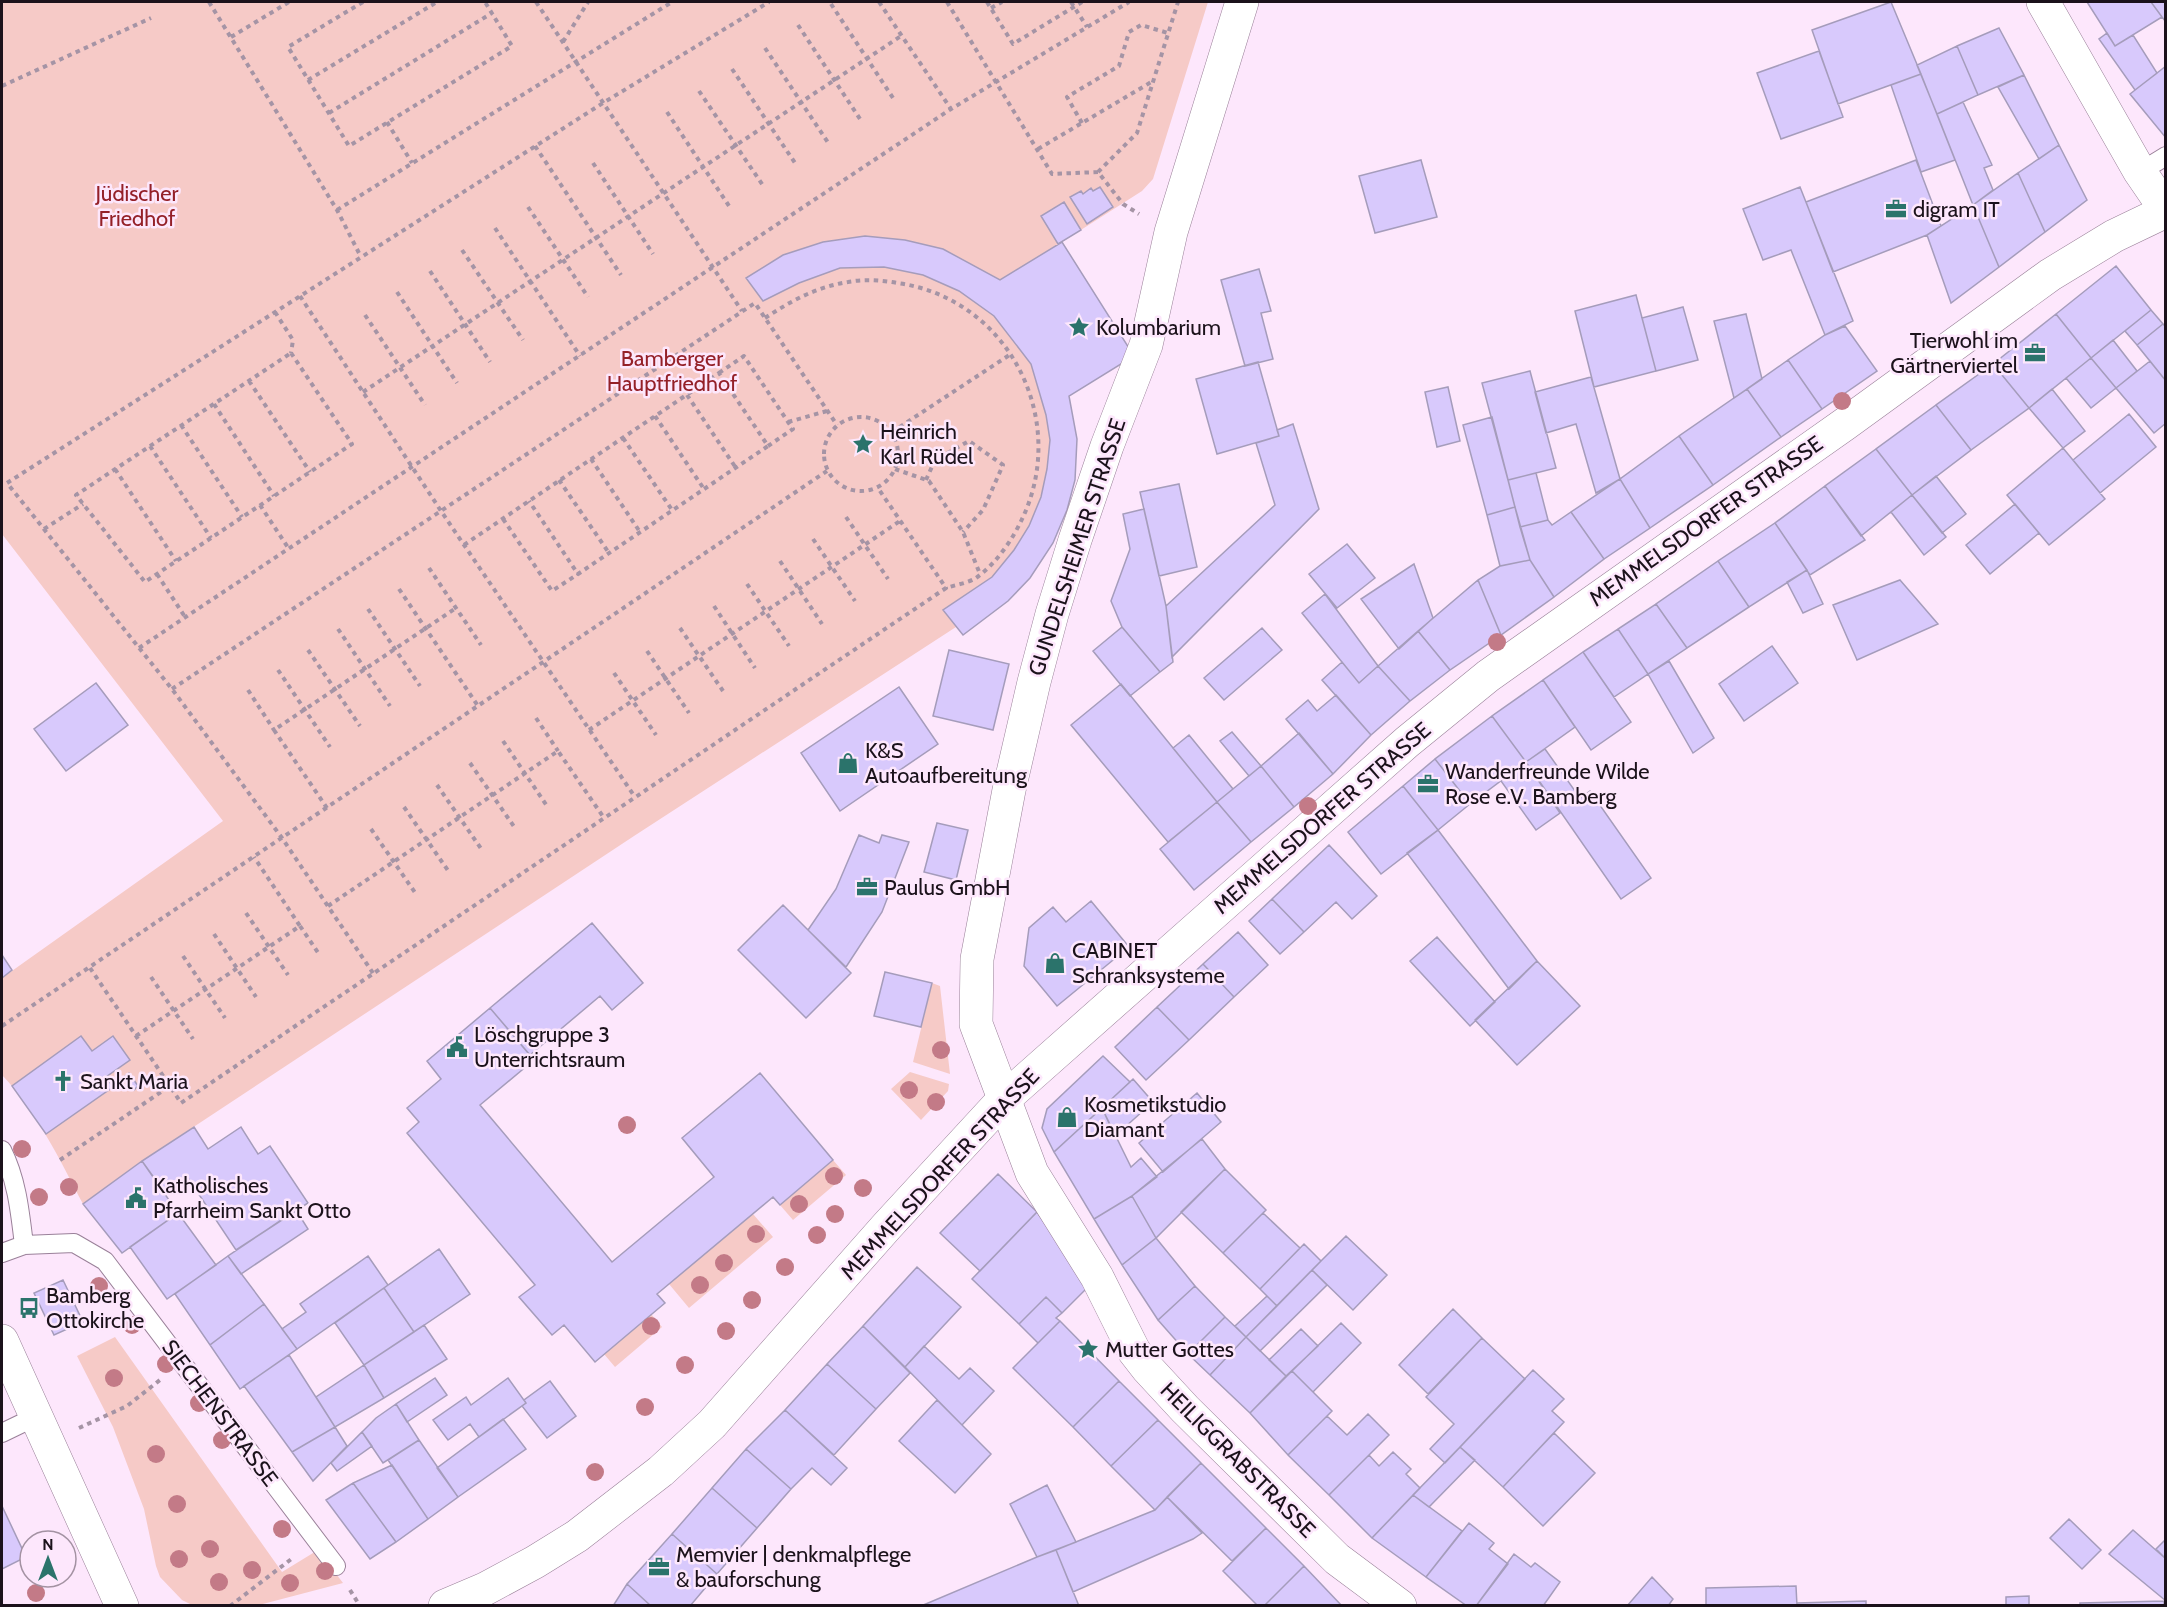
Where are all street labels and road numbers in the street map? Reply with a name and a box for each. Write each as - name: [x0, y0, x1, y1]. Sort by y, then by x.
- street label: GUNDELSHEIMER STRASSE: [1023, 415, 1131, 679]
- street label: MEMMELSDORFER STRASSE: [1584, 430, 1828, 612]
- street label: MEMMELSDORFER STRASSE: [1208, 716, 1436, 920]
- street label: MEMMELSDORFER STRASSE: [835, 1063, 1045, 1285]
- street label: SIECHENSTRASSE: [156, 1334, 284, 1492]
- street label: HEILIGGRABSTRASSE: [1155, 1377, 1321, 1543]

